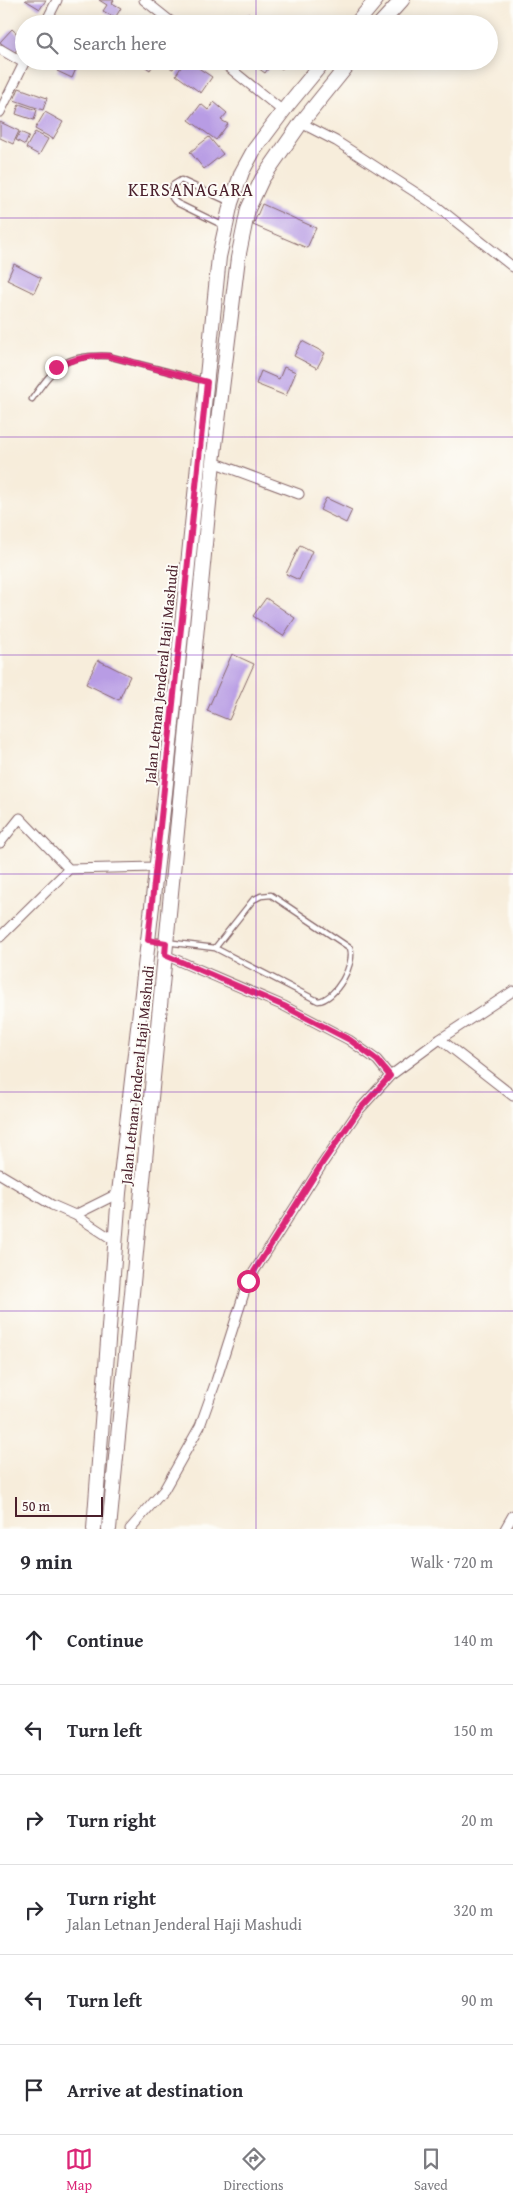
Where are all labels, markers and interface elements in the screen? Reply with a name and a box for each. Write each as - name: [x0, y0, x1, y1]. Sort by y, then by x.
- search box: [15, 15, 498, 70]
- icon: search: [33, 29, 61, 57]
- text: Search here: [73, 29, 167, 57]
- district label: KERSANAGARA: [128, 176, 254, 203]
- route end: [45, 356, 68, 379]
- street label: Jalan Letnan Jenderal Haji Mashudi: [139, 563, 183, 787]
- street label: Jalan Letnan Jenderal Haji Mashudi: [115, 964, 159, 1188]
- route start: [237, 1270, 260, 1293]
- scale bar: [15, 1494, 102, 1517]
- text: 50 m: [22, 1496, 50, 1516]
- text: 9 min: [20, 1546, 72, 1577]
- text: Walk · 720 m: [410, 1550, 493, 1574]
- icon: ahead: [20, 1626, 48, 1654]
- text: Continue: [67, 1626, 144, 1654]
- text: 140 m: [453, 1628, 493, 1652]
- icon: left: [20, 1716, 48, 1744]
- text: Turn left: [67, 1716, 142, 1744]
- text: 150 m: [453, 1718, 493, 1742]
- icon: right: [20, 1806, 48, 1834]
- text: Turn right: [67, 1806, 156, 1834]
- text: 20 m: [461, 1808, 493, 1832]
- text: Turn right: [67, 1884, 156, 1912]
- icon: right: [20, 1896, 48, 1924]
- text: 320 m: [453, 1898, 493, 1922]
- text: Jalan Letnan Jenderal Haji Mashudi: [67, 1912, 302, 1936]
- icon: left: [20, 1986, 48, 2014]
- text: Turn left: [67, 1986, 142, 2014]
- text: 90 m: [461, 1988, 493, 2012]
- icon: arrive: [20, 2076, 48, 2104]
- text: Arrive at destination: [67, 2076, 243, 2104]
- tab: Map: [65, 2145, 93, 2195]
- tab: Directions: [223, 2145, 284, 2195]
- tab: Saved: [414, 2145, 448, 2195]

